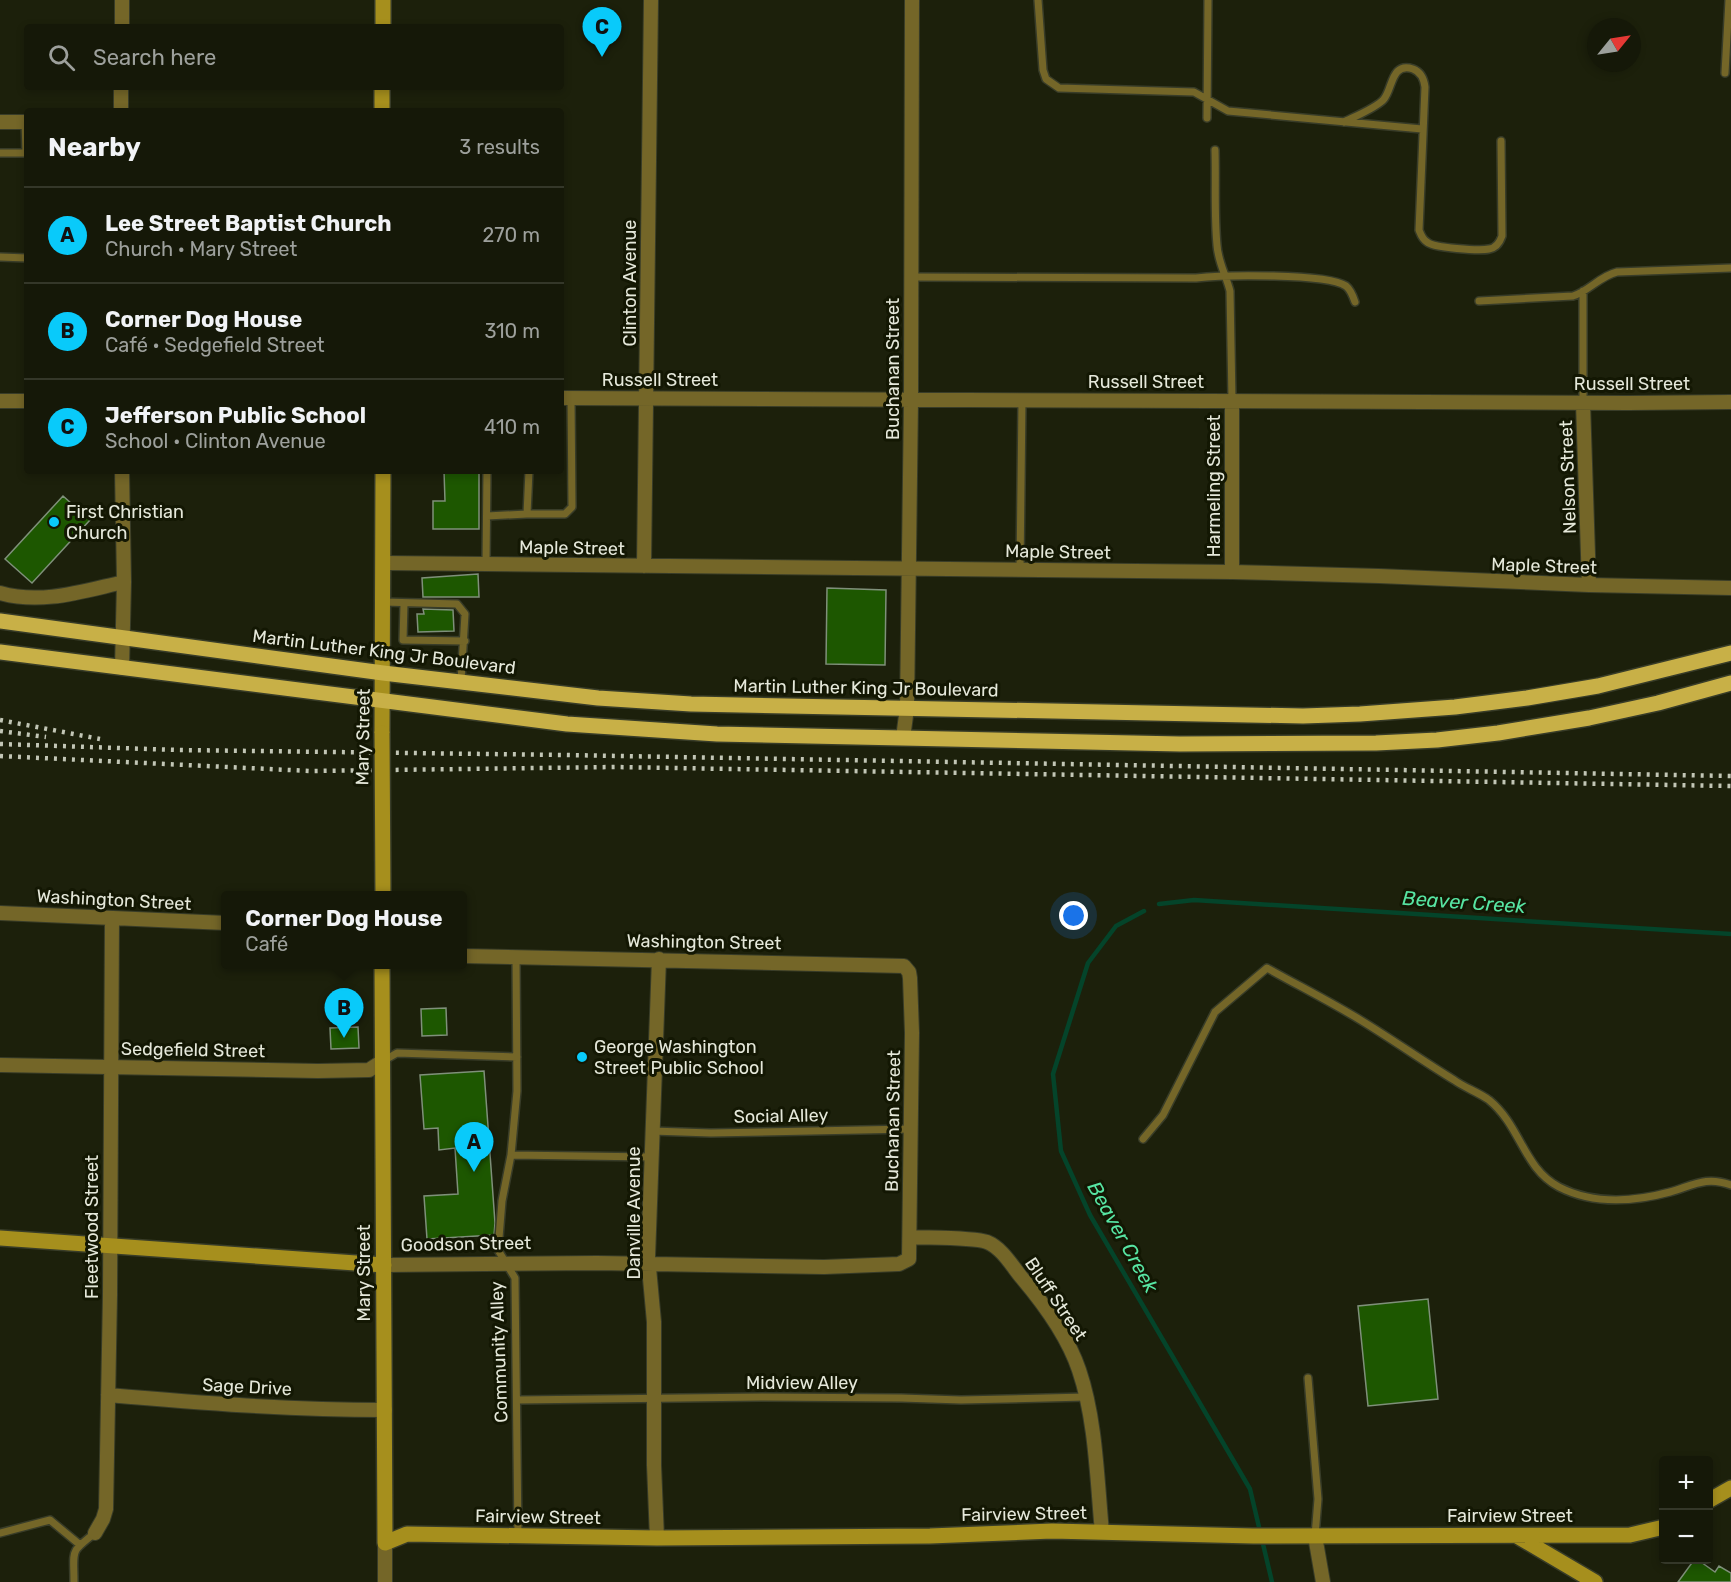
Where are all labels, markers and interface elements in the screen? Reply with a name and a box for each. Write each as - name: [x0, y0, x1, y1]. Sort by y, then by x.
- pin: C: [582, 8, 622, 57]
- north arrow: [1587, 18, 1641, 72]
- search box: [24, 24, 564, 90]
- icon: search: [45, 41, 78, 74]
- text: Search here: [93, 44, 216, 71]
- text: Nearby: [48, 132, 141, 163]
- text: 3 results: [459, 135, 540, 159]
- text: Lee Street Baptist Church: [105, 210, 392, 237]
- street label: Clinton Avenue: [619, 220, 641, 346]
- text: A: [60, 223, 75, 247]
- text: 270 m: [483, 223, 540, 247]
- text: Church · Mary Street: [105, 237, 297, 261]
- street label: Buchanan Street: [882, 298, 904, 440]
- text: Corner Dog House: [105, 306, 302, 333]
- text: B: [60, 319, 75, 343]
- text: 310 m: [484, 319, 540, 343]
- text: Café · Sedgefield Street: [105, 333, 325, 357]
- street label: Russell Street: [602, 369, 718, 391]
- street label: Russell Street: [1088, 371, 1204, 393]
- street label: Russell Street: [1574, 373, 1690, 395]
- text: Jefferson Public School: [105, 402, 366, 429]
- text: C: [60, 415, 75, 439]
- text: 410 m: [484, 415, 540, 439]
- street label: Harmeling Street: [1203, 415, 1225, 557]
- street label: Nelson Street: [1555, 420, 1581, 534]
- text: School · Clinton Avenue: [105, 429, 326, 453]
- place label: First Christian Church: [66, 501, 184, 544]
- marker: First Christian Church: [47, 515, 61, 529]
- street label: Maple Street: [519, 536, 625, 560]
- street label: Maple Street: [1005, 540, 1111, 564]
- street label: Maple Street: [1491, 553, 1597, 579]
- street label: Martin Luther King Jr Boulevard: [251, 625, 517, 679]
- street label: Martin Luther King Jr Boulevard: [733, 675, 999, 701]
- street label: Mary Street: [351, 688, 375, 786]
- street label: Washington Street: [36, 885, 192, 915]
- water label: Beaver Creek: [1401, 886, 1527, 918]
- popup: [221, 891, 467, 969]
- your location: [1059, 901, 1088, 930]
- text: Corner Dog House: [245, 905, 443, 932]
- street label: Washington Street: [626, 930, 782, 954]
- text: Café: [245, 932, 288, 956]
- pin: B: [324, 988, 364, 1038]
- place label: George Washington Street Public School: [594, 1036, 764, 1079]
- street label: Sedgefield Street: [121, 1038, 265, 1062]
- marker: George Washington Street Public School: [575, 1050, 589, 1064]
- street label: Buchanan Street: [881, 1050, 905, 1192]
- street label: Social Alley: [734, 1104, 829, 1128]
- pin: A: [454, 1122, 494, 1172]
- street label: Danville Avenue: [623, 1146, 645, 1280]
- street label: Fleetwood Street: [81, 1155, 103, 1299]
- water label: Beaver Creek: [1082, 1177, 1164, 1298]
- street label: Mary Street: [353, 1225, 375, 1321]
- street label: Goodson Street: [401, 1232, 531, 1256]
- street label: Bluff Street: [1020, 1253, 1092, 1345]
- street label: Community Alley: [486, 1281, 512, 1423]
- street label: Midview Alley: [746, 1372, 858, 1394]
- street label: Sage Drive: [202, 1374, 292, 1400]
- map controls: [1659, 1456, 1713, 1564]
- button: +: [1659, 1456, 1713, 1510]
- street label: Fairview Street: [961, 1502, 1087, 1526]
- street label: Fairview Street: [475, 1505, 601, 1529]
- street label: Fairview Street: [1447, 1505, 1573, 1527]
- button: −: [1659, 1510, 1713, 1564]

